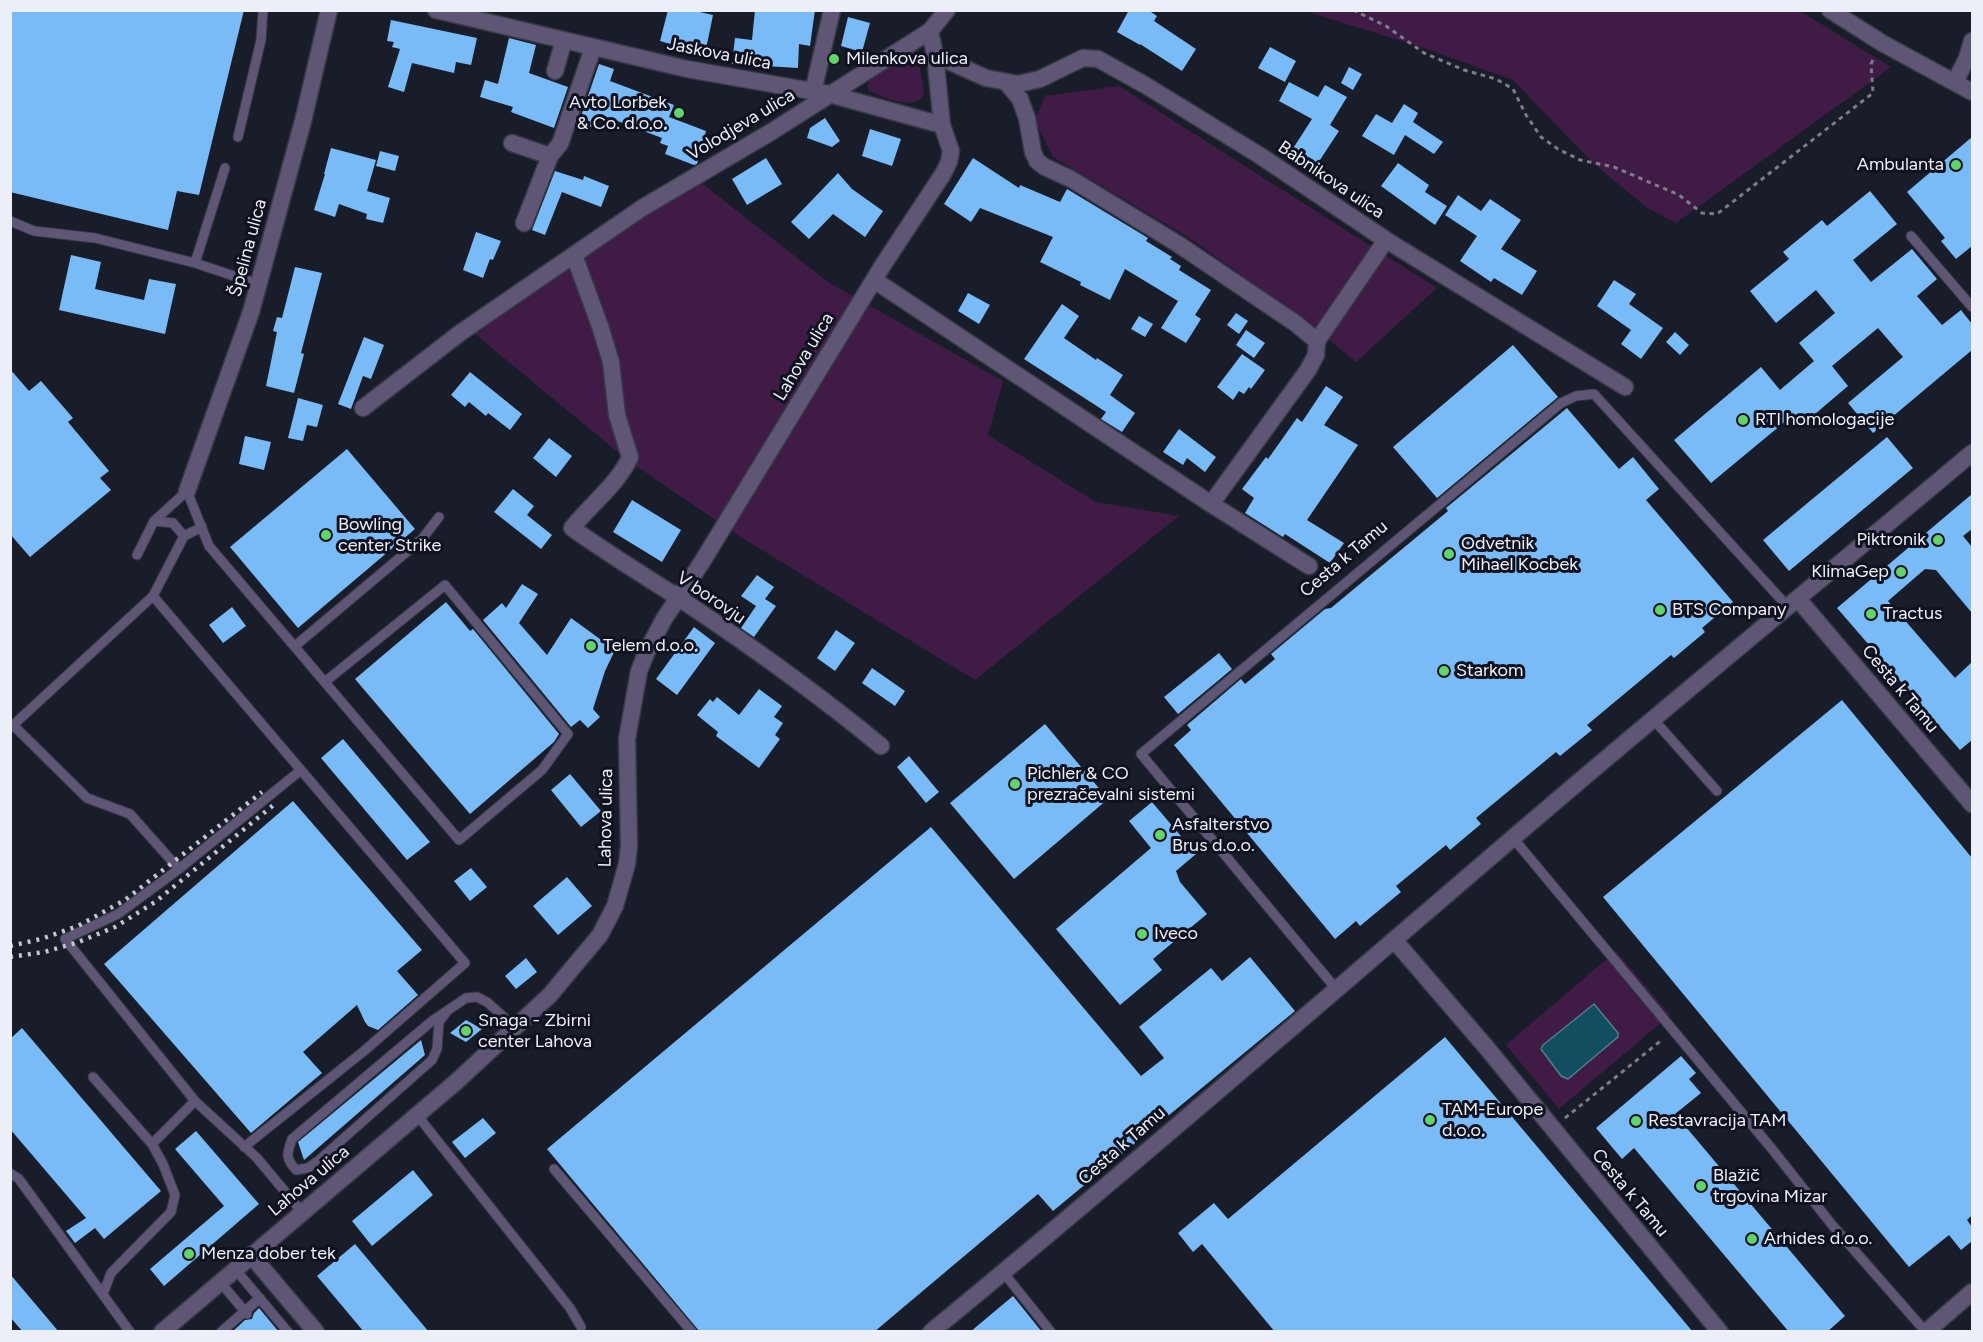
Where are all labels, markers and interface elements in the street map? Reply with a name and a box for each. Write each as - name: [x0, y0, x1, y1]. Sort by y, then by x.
- street label: Jaskova ulica: [665, 33, 773, 75]
- place label: Milenkova ulica: [846, 48, 968, 70]
- marker: Milenkova ulica: [827, 52, 841, 66]
- street label: Volodjeva ulica: [683, 84, 799, 166]
- place label: Avto Lorbek & Co. d.o.o.: [569, 92, 667, 134]
- marker: Avto Lorbek & Co. d.o.o.: [672, 106, 686, 120]
- street label: Babnikova ulica: [1274, 137, 1388, 223]
- place label: Ambulanta: [1857, 154, 1944, 176]
- marker: Ambulanta: [1949, 158, 1963, 172]
- street label: Špelina ulica: [225, 197, 271, 299]
- street label: Lahova ulica: [769, 309, 839, 405]
- place label: RTI homologacije: [1755, 409, 1894, 431]
- marker: RTI homologacije: [1736, 413, 1750, 427]
- place label: Bowling center Strike: [338, 514, 441, 556]
- street label: Cesta k Tamu: [1296, 516, 1392, 602]
- marker: Bowling center Strike: [319, 528, 333, 542]
- place label: Piktronik: [1856, 529, 1926, 551]
- place label: Odvetnik Mihael Kocbek: [1461, 533, 1578, 576]
- marker: Piktronik: [1931, 533, 1945, 547]
- marker: Odvetnik Mihael Kocbek: [1442, 547, 1456, 561]
- place label: KlimaGep: [1811, 561, 1889, 583]
- marker: KlimaGep: [1894, 565, 1908, 579]
- street label: V borovju: [672, 567, 750, 629]
- place label: BTS Company: [1672, 599, 1786, 621]
- marker: BTS Company: [1653, 603, 1667, 617]
- place label: Tractus: [1883, 603, 1942, 625]
- marker: Tractus: [1864, 607, 1878, 621]
- place label: Telem d.o.o.: [603, 635, 698, 657]
- marker: Telem d.o.o.: [584, 639, 598, 653]
- street label: Cesta k Tamu: [1857, 641, 1943, 737]
- place label: Starkom: [1456, 660, 1523, 682]
- marker: Starkom: [1437, 664, 1451, 678]
- place label: Pichler & CO prezračevalni sistemi: [1027, 763, 1195, 806]
- street label: Lahova ulica: [594, 768, 618, 868]
- marker: Pichler & CO prezračevalni sistemi: [1008, 777, 1022, 791]
- place label: Asfalterstvo Brus d.o.o.: [1172, 814, 1270, 856]
- marker: Asfalterstvo Brus d.o.o.: [1153, 828, 1167, 842]
- place label: Iveco: [1154, 923, 1198, 945]
- marker: Iveco: [1135, 927, 1149, 941]
- place label: Snaga - Zbirni center Lahova: [478, 1010, 592, 1052]
- marker: Snaga - Zbirni center Lahova: [459, 1024, 473, 1038]
- place label: TAM-Europe d.o.o.: [1442, 1099, 1543, 1142]
- street label: Cesta k Tamu: [1074, 1102, 1170, 1190]
- place label: Restavracija TAM: [1648, 1110, 1786, 1132]
- marker: TAM-Europe d.o.o.: [1423, 1113, 1437, 1127]
- marker: Restavracija TAM: [1629, 1114, 1643, 1128]
- street label: Lahova ulica: [264, 1141, 354, 1221]
- street label: Cesta k Tamu: [1587, 1145, 1673, 1241]
- place label: Blažič trgovina Mizar: [1713, 1165, 1827, 1208]
- marker: Blažič trgovina Mizar: [1694, 1179, 1708, 1193]
- place label: Arhides d.o.o.: [1764, 1228, 1872, 1250]
- marker: Arhides d.o.o.: [1745, 1232, 1759, 1246]
- place label: Menza dober tek: [201, 1243, 336, 1265]
- marker: Menza dober tek: [182, 1247, 196, 1261]

